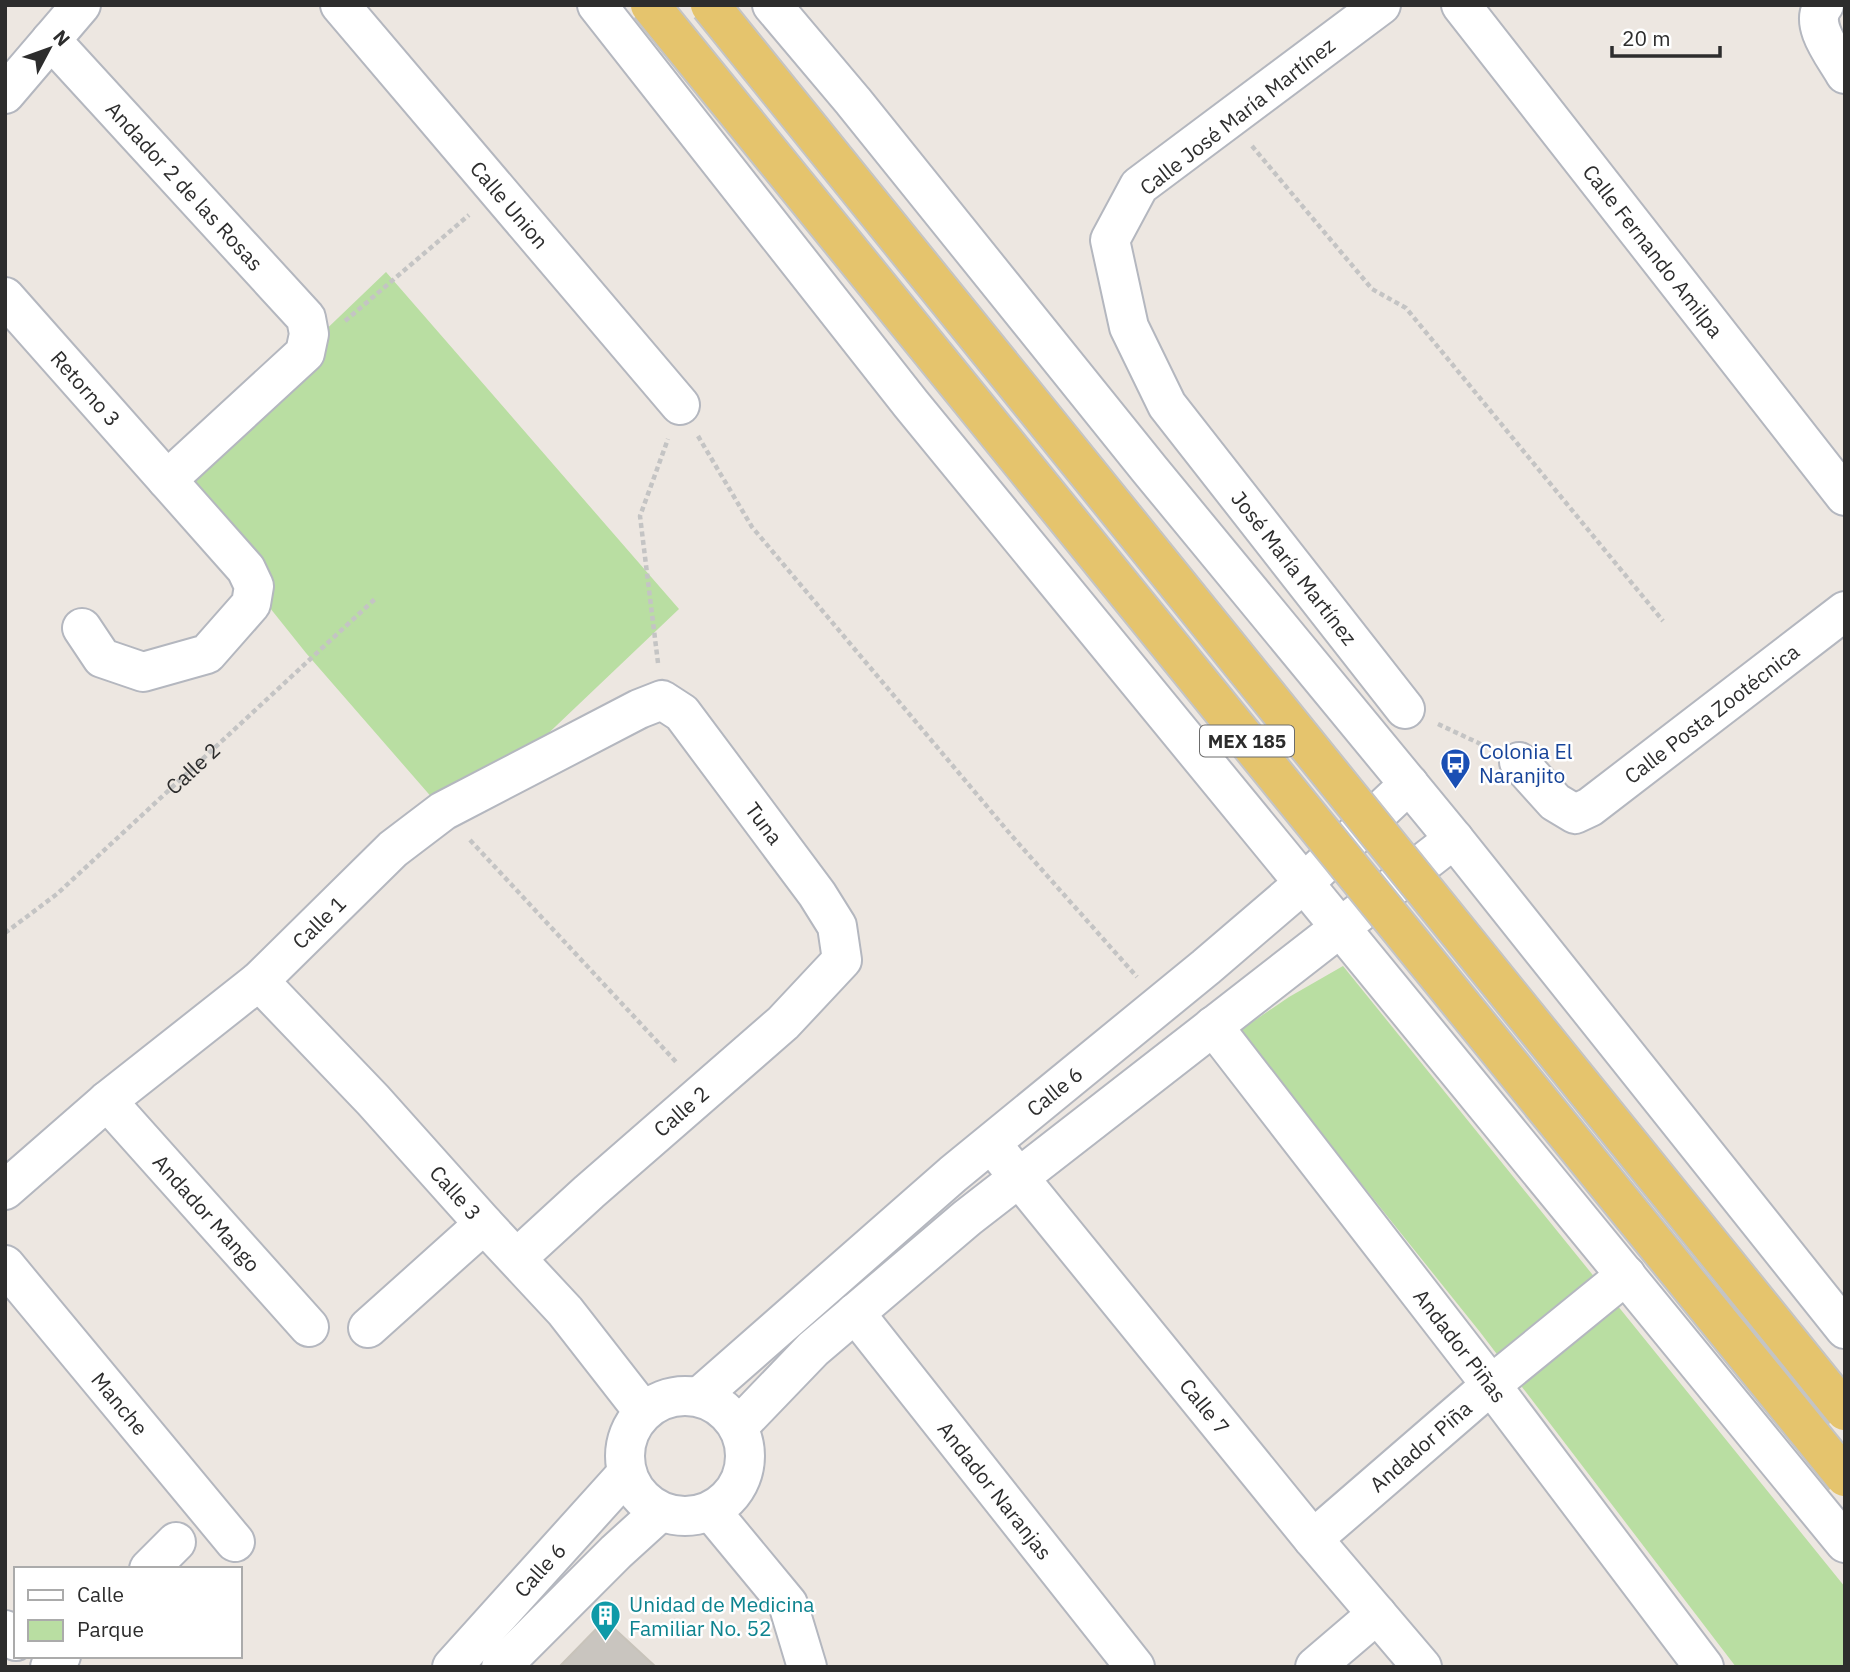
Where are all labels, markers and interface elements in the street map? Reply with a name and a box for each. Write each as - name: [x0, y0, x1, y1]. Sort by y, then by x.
- north arrow: [14, 14, 84, 84]
- scale bar: [1612, 14, 1720, 58]
- text: 20 m: [1622, 24, 1671, 52]
- text: N: [48, 25, 75, 51]
- street label: Calle José María Martínez: [1134, 31, 1341, 201]
- street label: Andador 2 de las Rosas: [100, 95, 270, 277]
- street label: Calle Union: [464, 155, 555, 255]
- street label: Calle Fernando Amilpa: [1577, 158, 1730, 343]
- street label: Retorno 3: [45, 344, 127, 432]
- street label: José María Martínez: [1225, 485, 1364, 651]
- street label: Calle Posta Zootécnica: [1618, 637, 1805, 790]
- road number: MEX 185: [1200, 726, 1294, 756]
- street label: Calle 2: [159, 736, 226, 800]
- place label: Colonia El Naranjito: [1479, 737, 1573, 789]
- bus stop icon: Colonia El Naranjito: [1439, 746, 1473, 790]
- street label: Tuna: [739, 796, 789, 850]
- street label: Calle 1: [286, 889, 352, 955]
- street label: Calle 6: [1020, 1060, 1088, 1122]
- street label: Calle 2: [647, 1079, 715, 1143]
- street label: Andador Mango: [147, 1148, 267, 1277]
- street label: Calle 3: [424, 1159, 488, 1226]
- street label: Andador Piñas: [1407, 1283, 1513, 1408]
- street label: Manche: [85, 1366, 154, 1441]
- street label: Calle 7: [1174, 1372, 1236, 1440]
- street label: Andador Piña: [1363, 1394, 1477, 1498]
- street label: Andador Naranjas: [932, 1415, 1059, 1565]
- street label: Calle 6: [508, 1536, 572, 1603]
- legend: [14, 1567, 242, 1658]
- text: Calle: [77, 1580, 124, 1608]
- place label: Unidad de Medicina Familiar No. 52: [629, 1590, 815, 1642]
- building icon: Unidad de Medicina Familiar No. 52: [589, 1599, 623, 1643]
- text: Parque: [77, 1615, 144, 1643]

